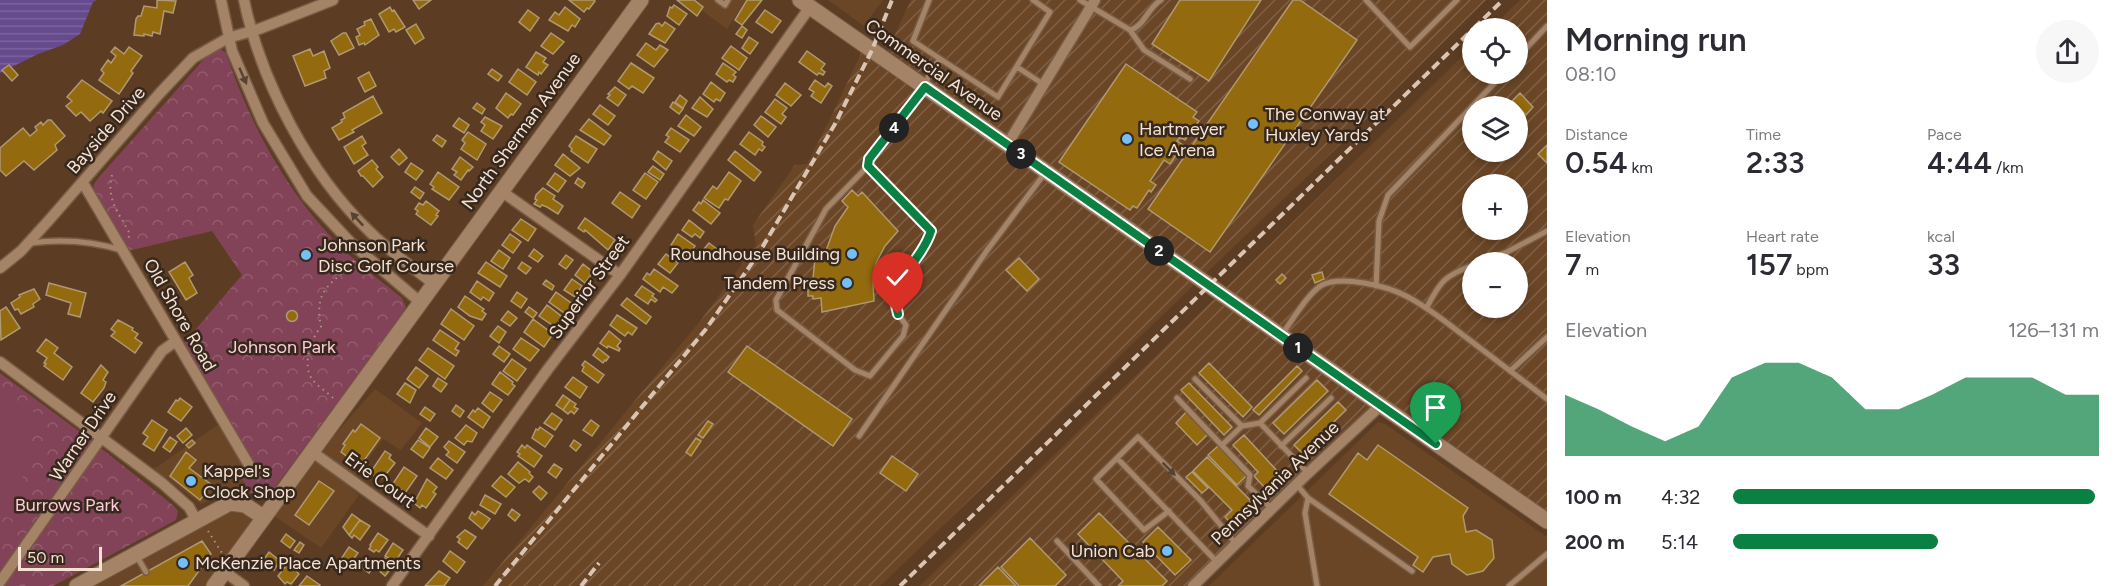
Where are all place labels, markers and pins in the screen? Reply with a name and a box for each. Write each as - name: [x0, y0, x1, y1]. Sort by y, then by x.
- place label: The Conway at Huxley Yards: [1265, 103, 1386, 146]
- pin: 4: [879, 113, 909, 143]
- marker: The Conway at Huxley Yards: [1246, 117, 1260, 131]
- place label: Hartmeyer Ice Arena: [1139, 118, 1225, 161]
- marker: Hartmeyer Ice Arena: [1120, 132, 1134, 146]
- pin: 3: [1006, 139, 1036, 169]
- place label: Johnson Park Disc Golf Course: [318, 234, 454, 277]
- pin: 2: [1144, 236, 1174, 266]
- place label: Roundhouse Building: [670, 243, 840, 265]
- marker: Roundhouse Building: [845, 247, 859, 261]
- marker: Johnson Park Disc Golf Course: [299, 248, 313, 262]
- pin: [872, 252, 923, 314]
- place label: Tandem Press: [724, 272, 835, 294]
- marker: Tandem Press: [840, 276, 854, 290]
- pin: 1: [1283, 333, 1313, 363]
- pin: [1410, 382, 1461, 444]
- place label: Kappel's Clock Shop: [203, 460, 295, 503]
- marker: Kappel's Clock Shop: [184, 474, 198, 488]
- place label: Union Cab: [1070, 540, 1155, 562]
- marker: Union Cab: [1160, 544, 1174, 558]
- place label: McKenzie Place Apartments: [195, 552, 421, 574]
- marker: McKenzie Place Apartments: [176, 556, 190, 570]

